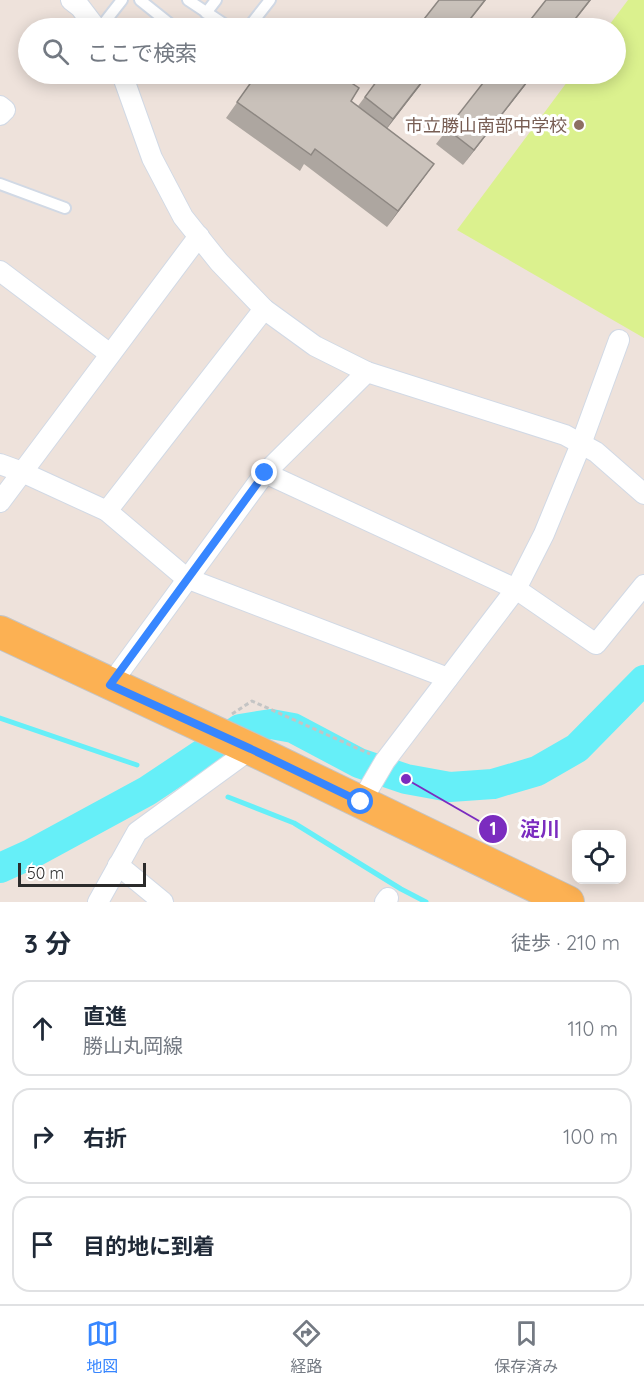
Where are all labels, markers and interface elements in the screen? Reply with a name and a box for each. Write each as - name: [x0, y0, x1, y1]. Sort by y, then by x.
- search box: [18, 18, 626, 84]
- icon: search: [39, 35, 72, 68]
- text: ここで検索: [87, 39, 197, 67]
- place label: 市立勝山南部中学校: [405, 114, 567, 137]
- marker: 市立勝山南部中学校: [572, 118, 586, 132]
- route end: [251, 459, 277, 485]
- route start: [347, 788, 373, 814]
- callout: 淀川: [478, 810, 572, 848]
- text: 淀川: [520, 816, 560, 841]
- text: 1: [489, 817, 497, 840]
- map controls: [572, 830, 626, 884]
- button: locate: [572, 830, 626, 884]
- scale bar: [18, 860, 146, 888]
- text: 50 m: [27, 863, 64, 883]
- text: 3 分: [24, 927, 71, 960]
- text: 徒歩 · 210 m: [511, 930, 620, 955]
- text: 直進: [83, 1002, 127, 1030]
- icon: ahead: [26, 1012, 59, 1045]
- text: 110 m: [568, 1016, 618, 1041]
- text: 勝山丸岡線: [83, 1033, 183, 1058]
- icon: right: [26, 1120, 59, 1153]
- text: 右折: [83, 1124, 127, 1152]
- text: 100 m: [563, 1124, 618, 1149]
- icon: arrive: [26, 1228, 59, 1261]
- text: 目的地に到着: [83, 1232, 215, 1260]
- tab: 地図: [86, 1317, 119, 1377]
- tab: 経路: [290, 1317, 323, 1377]
- tab: 保存済み: [494, 1317, 558, 1377]

